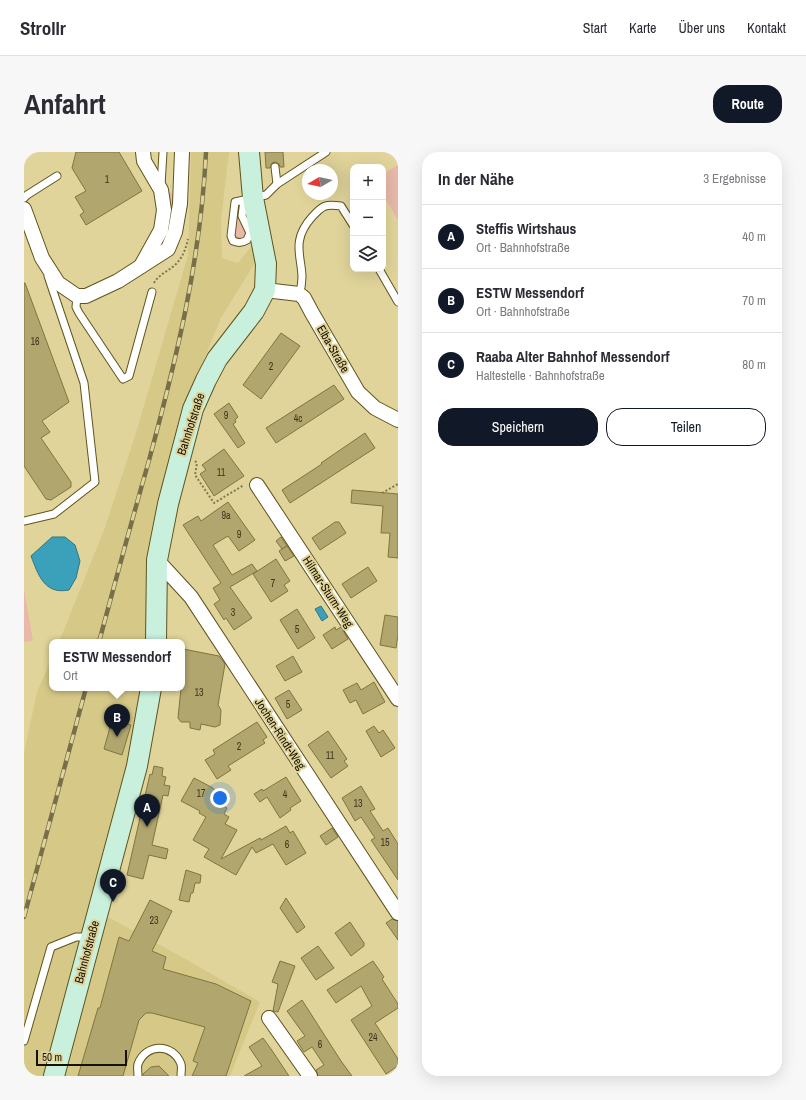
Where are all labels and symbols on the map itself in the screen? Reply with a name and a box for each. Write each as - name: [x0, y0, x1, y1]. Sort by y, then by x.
- north arrow: [302, 164, 338, 200]
- house number: 1: [105, 173, 110, 186]
- street label: Elba-Straße: [313, 322, 353, 376]
- house number: 16: [30, 335, 40, 348]
- house number: 2: [269, 360, 274, 373]
- street label: Bahnhofstraße: [173, 391, 209, 457]
- house number: 9: [224, 409, 229, 422]
- house number: 4c: [294, 412, 302, 425]
- house number: 11: [217, 466, 226, 479]
- house number: 9a: [221, 509, 231, 522]
- house number: 9: [237, 528, 242, 541]
- street label: Hilmar-Sturm-Weg: [299, 553, 357, 631]
- house number: 7: [271, 577, 276, 590]
- house number: 3: [231, 606, 236, 619]
- house number: 5: [295, 623, 300, 636]
- house number: 13: [194, 686, 204, 699]
- street label: Jochen-Rindt-Weg: [251, 695, 309, 773]
- house number: 5: [286, 698, 291, 711]
- pin: B: [104, 704, 130, 737]
- house number: 2: [237, 740, 242, 753]
- house number: 11: [326, 749, 335, 762]
- house number: 17: [196, 787, 206, 800]
- your location: [210, 788, 230, 808]
- house number: 4: [283, 788, 288, 801]
- pin: A: [134, 794, 160, 827]
- house number: 13: [353, 797, 363, 810]
- house number: 15: [380, 836, 390, 849]
- house number: 6: [285, 838, 290, 851]
- pin: C: [100, 869, 126, 902]
- house number: 23: [149, 914, 159, 927]
- street label: Bahnhofstraße: [71, 919, 103, 985]
- house number: 24: [368, 1031, 378, 1044]
- house number: 6: [318, 1038, 323, 1051]
- scale bar: [36, 1048, 127, 1067]

